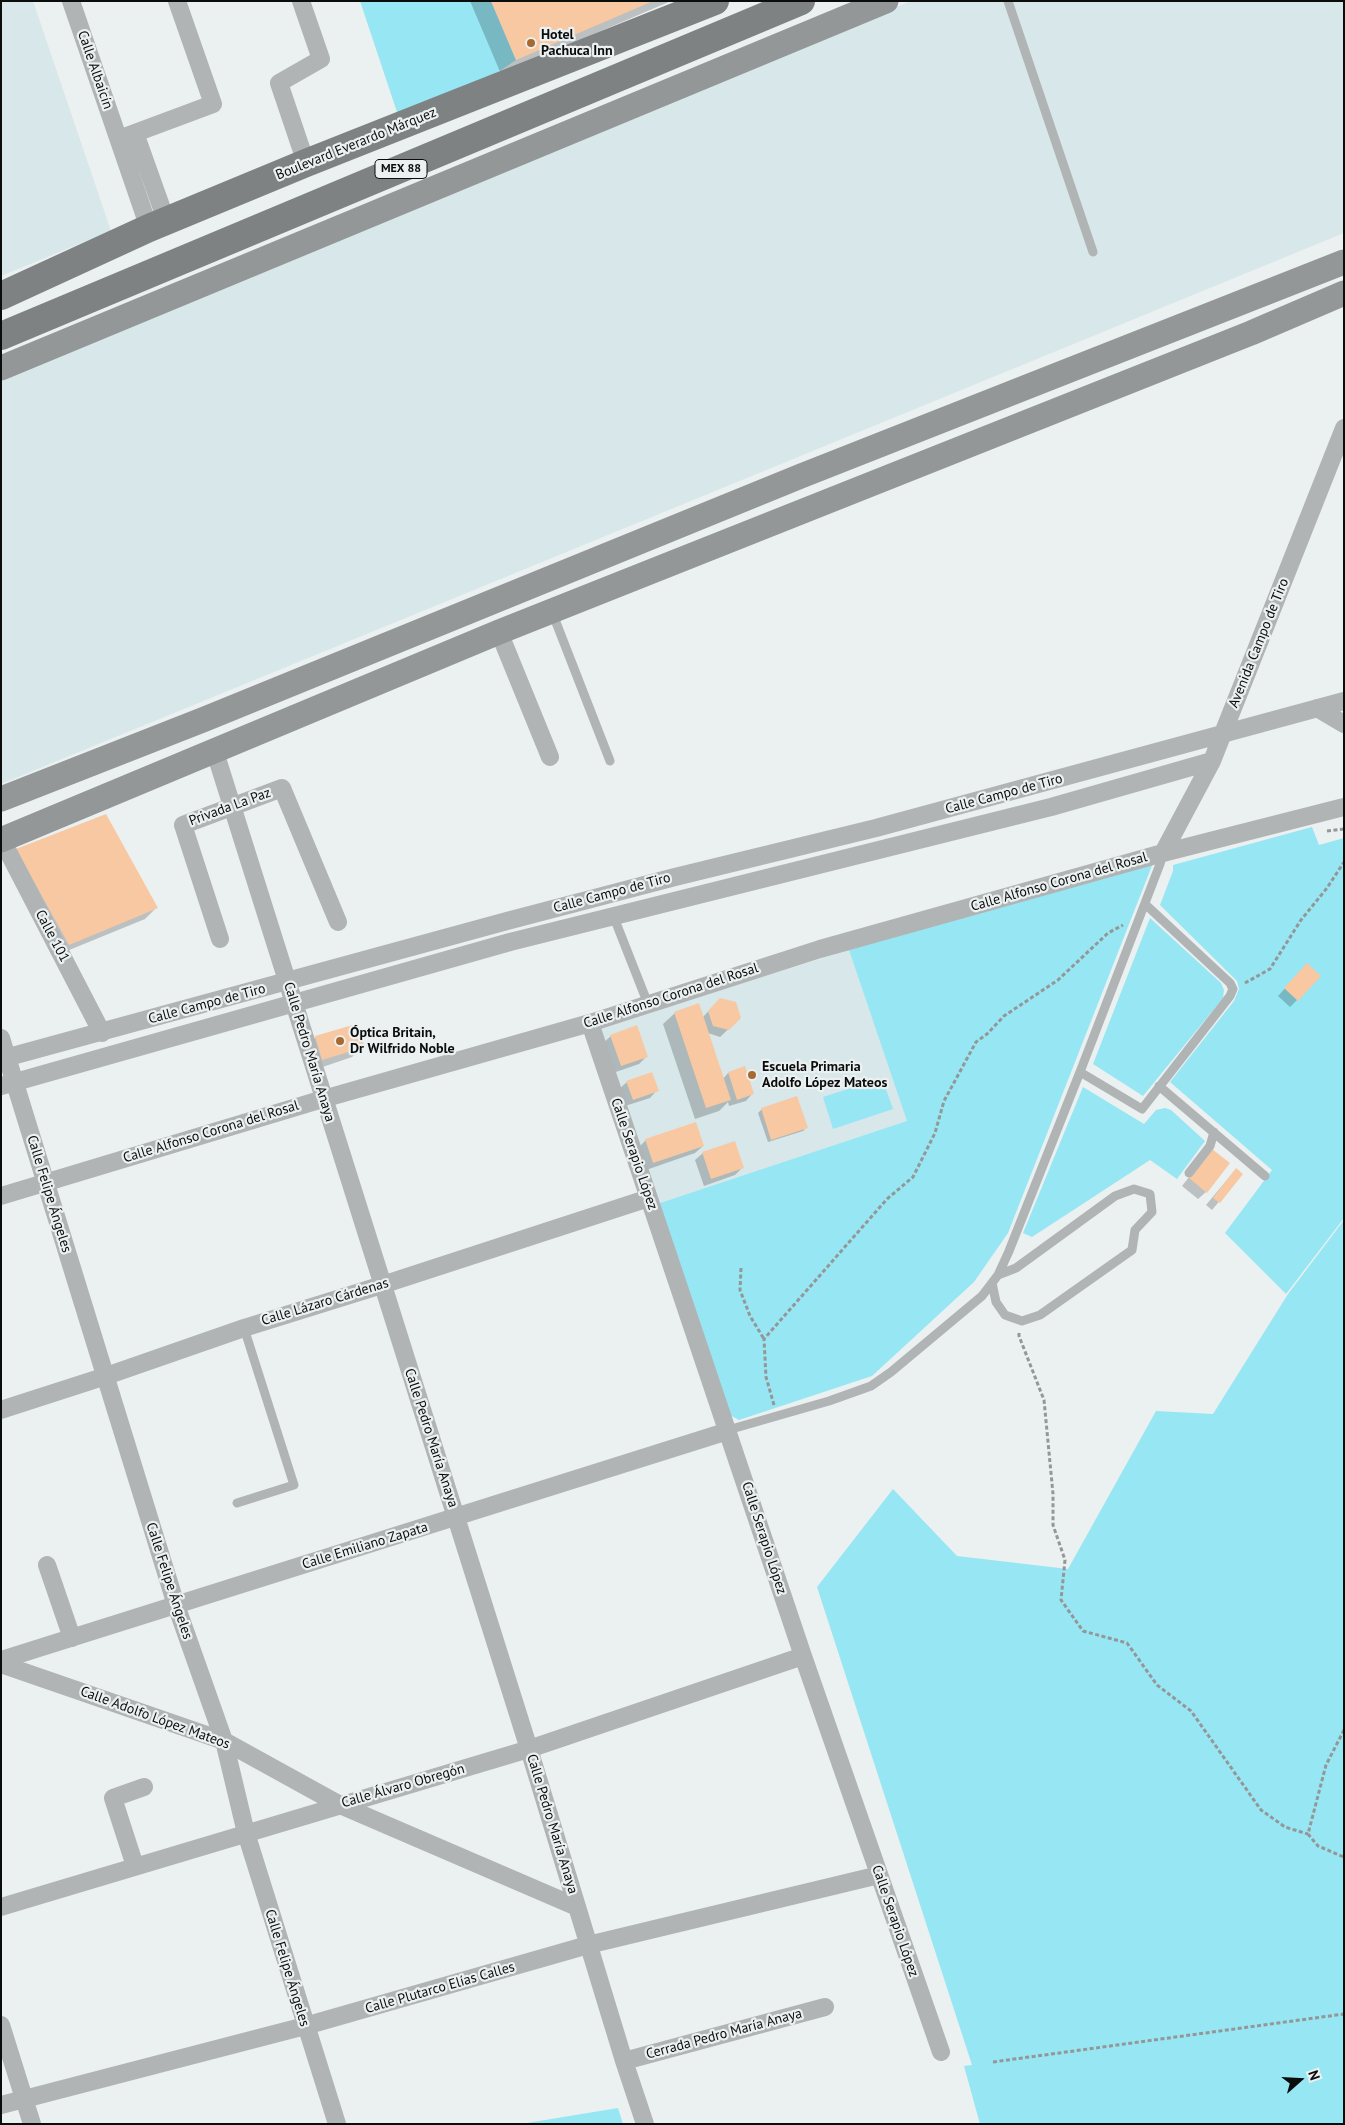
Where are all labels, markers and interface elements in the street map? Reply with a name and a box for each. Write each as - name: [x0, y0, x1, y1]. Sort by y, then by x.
- place label: Hotel Pachuca Inn: [541, 27, 613, 59]
- street label: Calle Albaicín: [74, 29, 116, 111]
- marker: Hotel Pachuca Inn: [525, 37, 537, 49]
- street label: Boulevard Everardo Márquez: [273, 104, 439, 184]
- road number: MEX 88: [375, 160, 427, 178]
- street label: Avenida Campo de Tiro: [1225, 576, 1293, 710]
- street label: Calle Campo de Tiro: [943, 770, 1065, 818]
- street label: Privada La Paz: [187, 784, 273, 830]
- street label: Calle Alfonso Corona del Rosal: [969, 849, 1149, 915]
- street label: Calle Campo de Tiro: [551, 869, 673, 917]
- street label: Calle 101: [31, 907, 73, 965]
- street label: Calle Alfonso Corona del Rosal: [581, 960, 761, 1032]
- street label: Calle Campo de Tiro: [146, 980, 268, 1028]
- street label: Calle Pedro María Anaya: [280, 980, 338, 1124]
- place label: Óptica Britain, Dr Wilfrido Noble: [350, 1025, 455, 1058]
- marker: Óptica Britain, Dr Wilfrido Noble: [334, 1035, 346, 1047]
- place label: Escuela Primaria Adolfo López Mateos: [762, 1059, 887, 1092]
- marker: Escuela Primaria Adolfo López Mateos: [746, 1069, 758, 1081]
- street label: Calle Serapio López: [607, 1096, 661, 1212]
- street label: Calle Alfonso Corona del Rosal: [121, 1097, 301, 1167]
- street label: Calle Felipe Ángeles: [23, 1133, 75, 1255]
- street label: Calle Lázaro Cárdenas: [259, 1275, 391, 1329]
- street label: Calle Pedro María Anaya: [401, 1366, 461, 1510]
- street label: Calle Serapio López: [738, 1480, 790, 1596]
- street label: Calle Emiliano Zapata: [300, 1519, 430, 1573]
- street label: Calle Felipe Ángeles: [142, 1520, 196, 1642]
- street label: Calle Adolfo López Mateos: [78, 1683, 232, 1753]
- street label: Calle Pedro María Anaya: [523, 1752, 581, 1896]
- street label: Calle Álvaro Obregón: [340, 1760, 466, 1812]
- street label: Calle Serapio López: [868, 1863, 922, 1979]
- street label: Calle Felipe Ángeles: [261, 1907, 313, 2029]
- street label: Calle Plutarco Elías Calles: [363, 1959, 517, 2017]
- street label: Cerrada Pedro María Anaya: [644, 2005, 804, 2063]
- north arrow: [1275, 2055, 1325, 2105]
- text: N: [1304, 2068, 1324, 2082]

